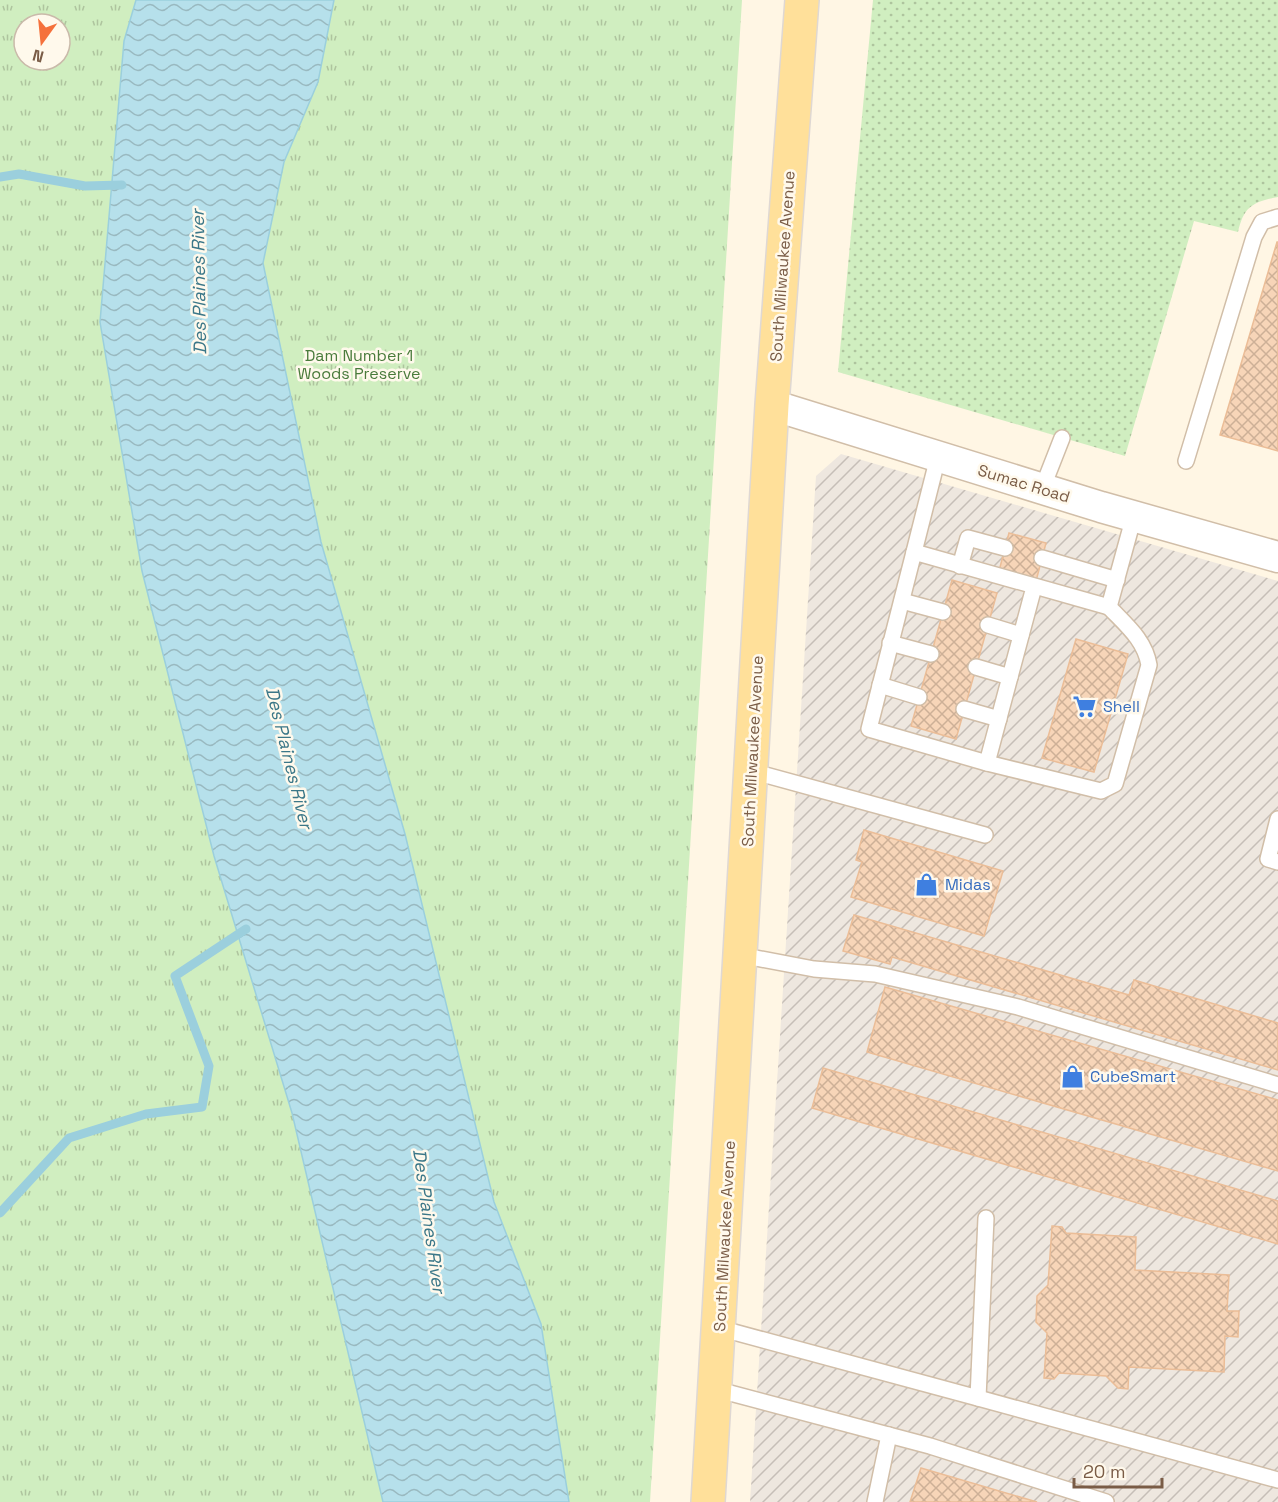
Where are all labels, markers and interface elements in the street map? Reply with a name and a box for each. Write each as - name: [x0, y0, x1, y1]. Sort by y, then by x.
- north arrow: [12, 12, 72, 72]
- text: N: [30, 44, 46, 68]
- street label: South Milwaukee Avenue: [765, 170, 800, 362]
- water label: Des Plaines River: [186, 207, 211, 355]
- park label: Dam Number 1 Woods Preserve: [298, 345, 420, 384]
- street label: Sumac Road: [975, 460, 1072, 507]
- street label: South Milwaukee Avenue: [737, 655, 768, 847]
- water label: Des Plaines River: [261, 685, 319, 833]
- supermarket icon: Shell: [1072, 693, 1098, 719]
- place label: Shell: [1103, 696, 1140, 717]
- shop icon: Midas: [914, 871, 940, 897]
- place label: Midas: [945, 874, 991, 895]
- shop icon: CubeSmart: [1059, 1063, 1085, 1089]
- place label: CubeSmart: [1090, 1066, 1176, 1087]
- street label: South Milwaukee Avenue: [709, 1140, 740, 1332]
- water label: Des Plaines River: [408, 1148, 451, 1297]
- scale bar: [1074, 1451, 1162, 1489]
- text: 20 m: [1083, 1460, 1126, 1483]

